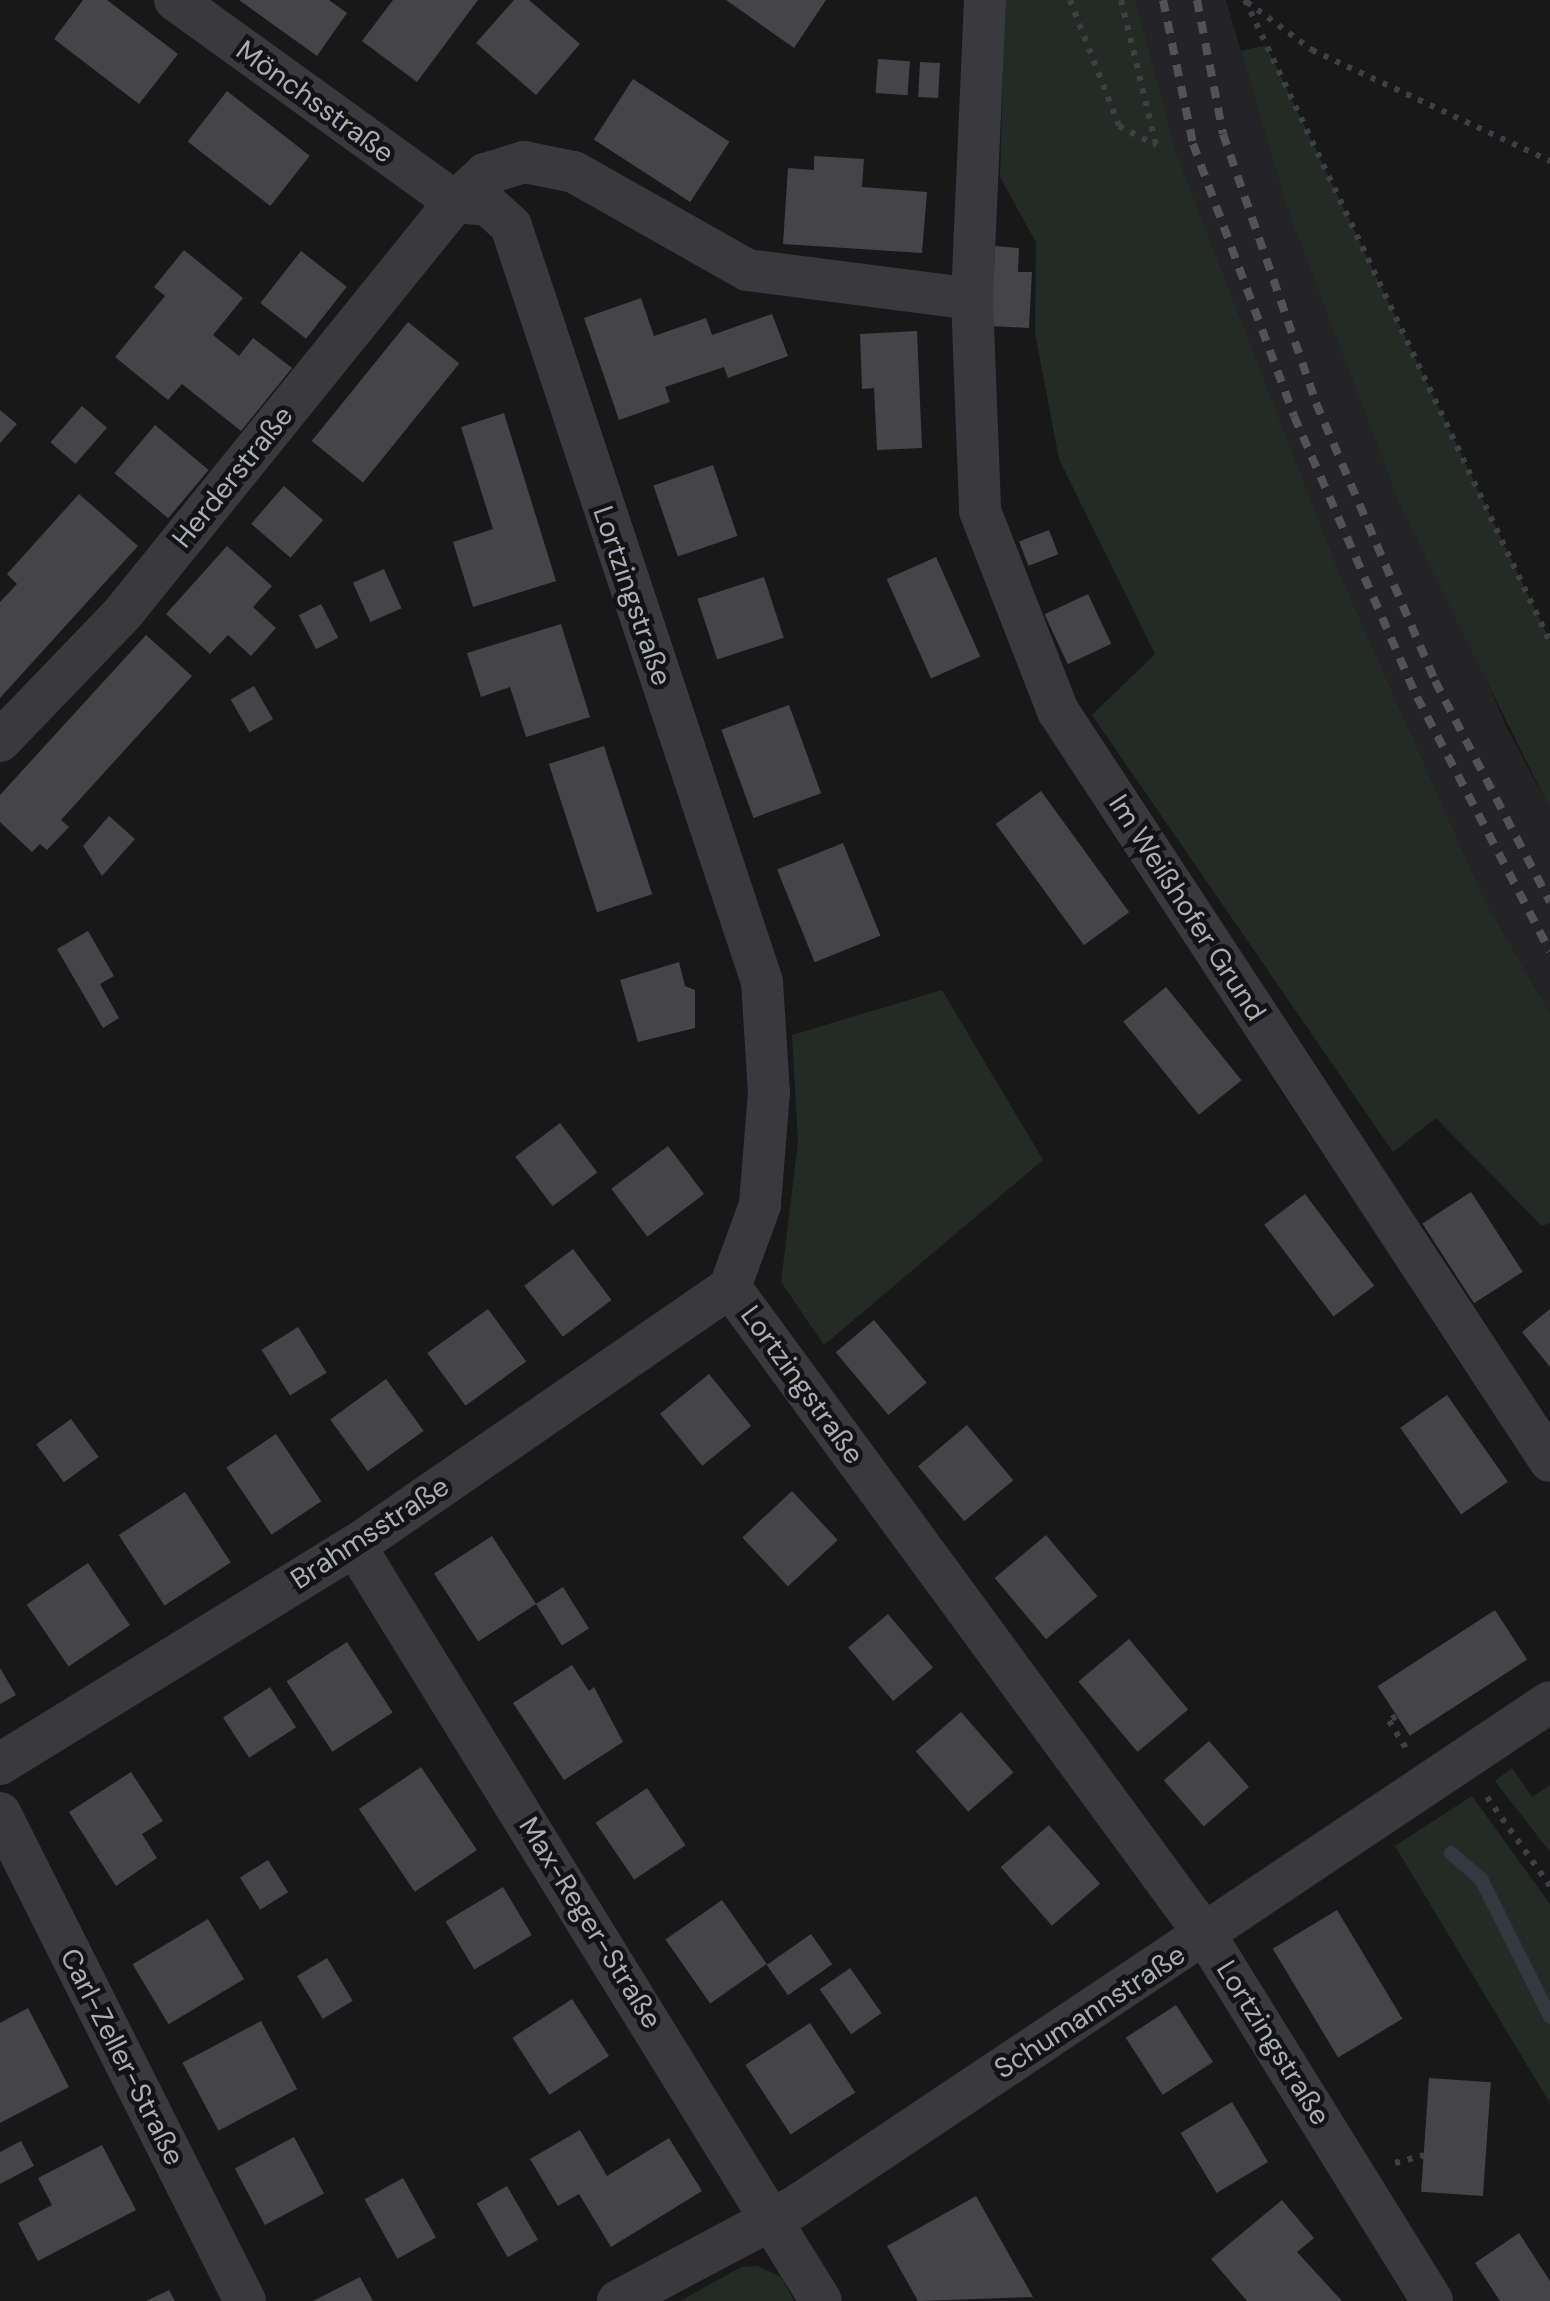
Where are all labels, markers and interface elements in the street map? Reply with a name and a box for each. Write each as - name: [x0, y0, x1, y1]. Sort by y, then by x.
- street label: Mönchsstraße: [230, 34, 400, 170]
- street label: Herderstraße: [166, 399, 300, 555]
- street label: Lortzingstraße: [586, 502, 678, 690]
- street label: Im Weißhofer Grund: [1101, 789, 1273, 1027]
- street label: Lortzingstraße: [733, 1299, 871, 1471]
- street label: Brahmsstraße: [285, 1469, 455, 1597]
- street label: Max-Reger-Straße: [511, 1811, 669, 2035]
- street label: Schumannstraße: [988, 1938, 1192, 2086]
- street label: Carl-Zeller-Straße: [53, 1943, 191, 2171]
- street label: Lortzingstraße: [1209, 1955, 1337, 2131]

